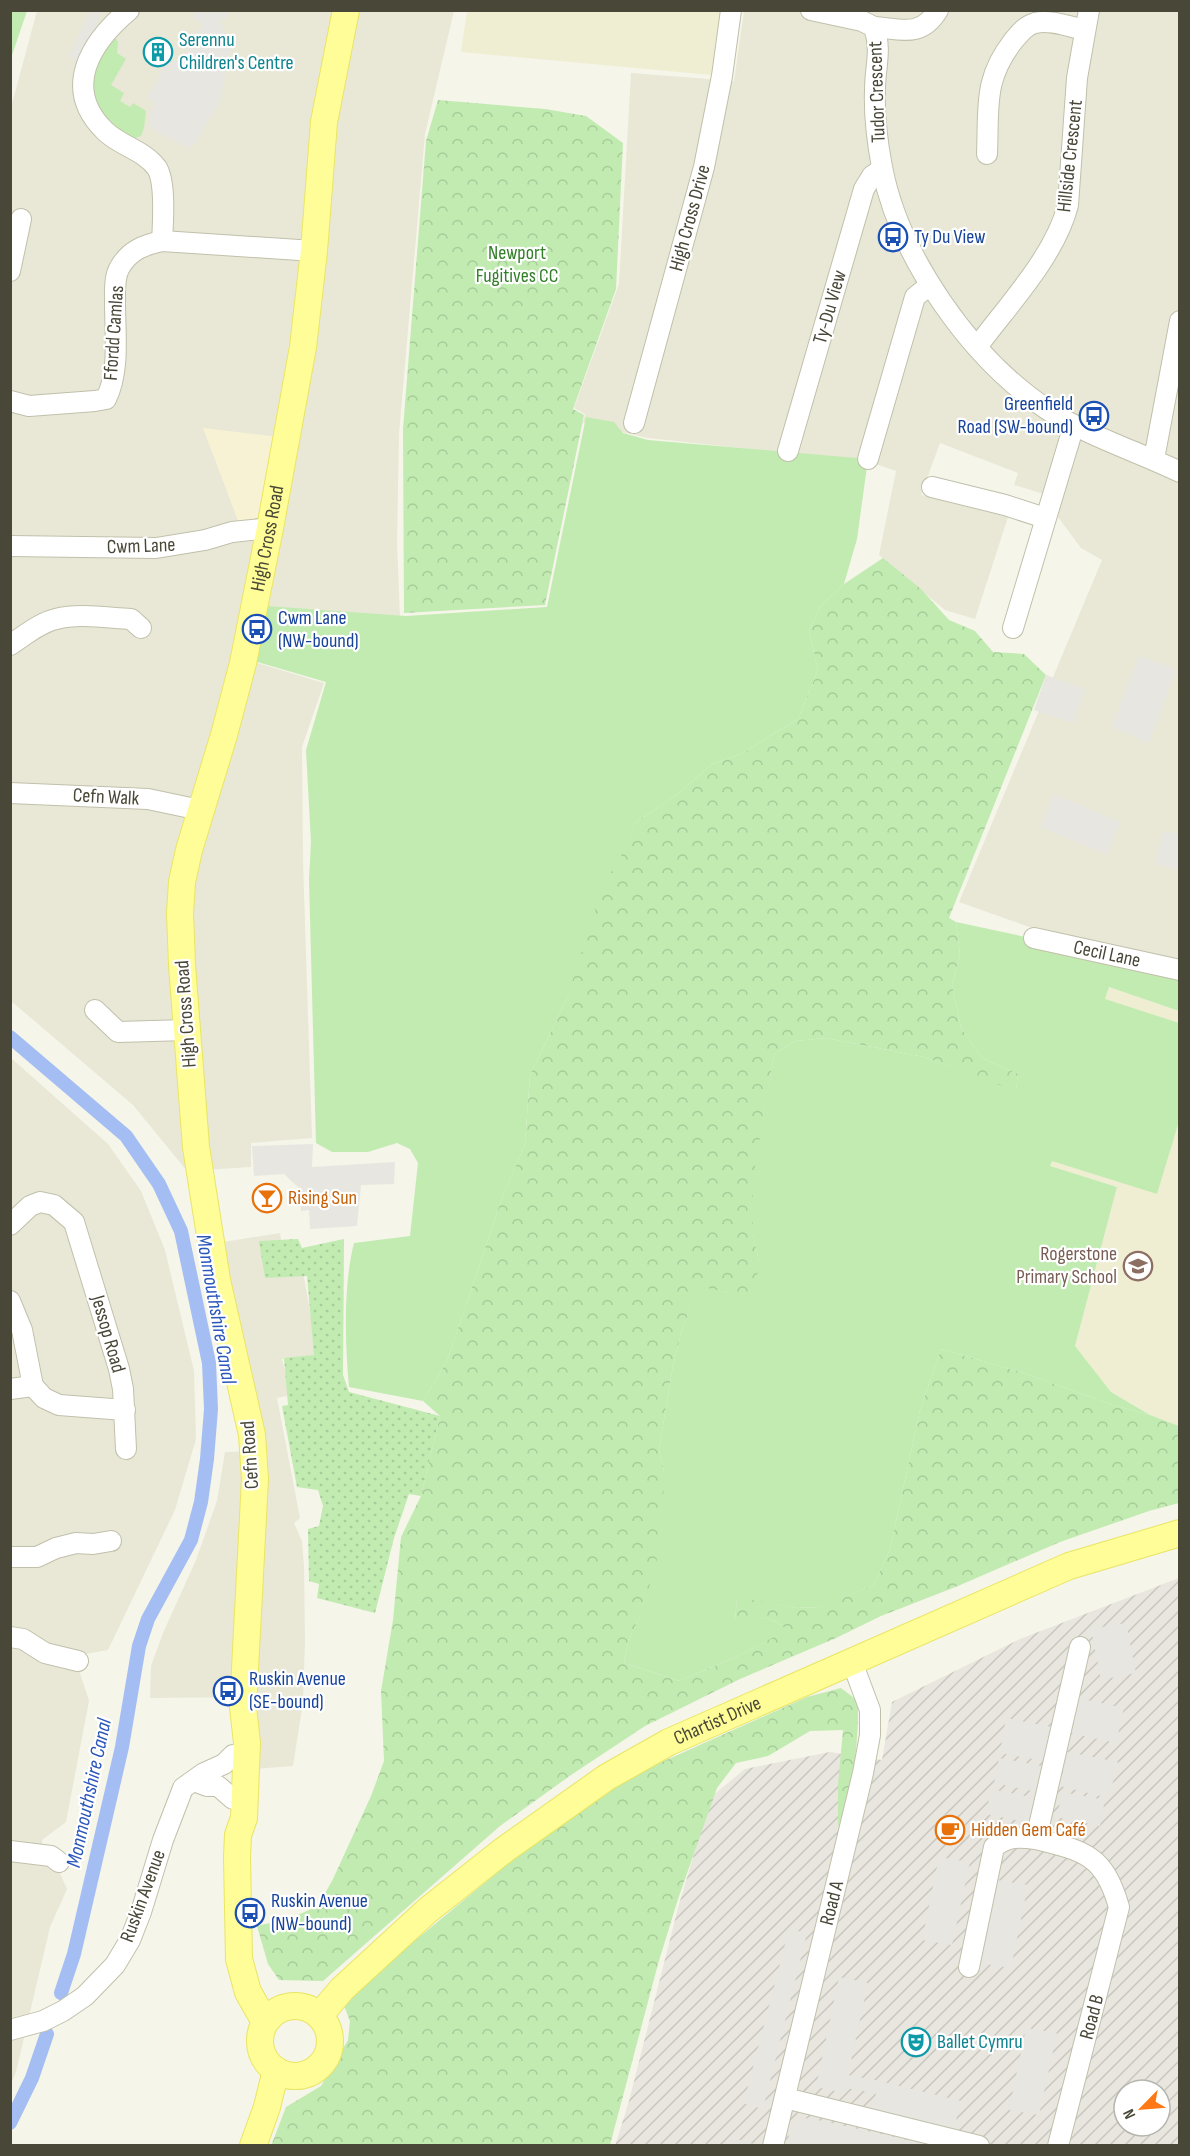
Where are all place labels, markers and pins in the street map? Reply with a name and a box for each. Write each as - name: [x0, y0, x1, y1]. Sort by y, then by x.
- place label: Serennu Children's Centre: [179, 28, 294, 75]
- building icon: Serennu Children's Centre: [142, 36, 174, 68]
- bus stop icon: Ty Du View: [877, 221, 909, 253]
- place label: Ty Du View: [914, 225, 986, 249]
- place label: Greenfield Road (SW-bound): [958, 392, 1073, 439]
- bus stop icon: Greenfield Road (SW-bound): [1078, 400, 1110, 432]
- place label: Cwm Lane (NW-bound): [278, 606, 359, 653]
- bus stop icon: Cwm Lane (NW-bound): [241, 613, 273, 645]
- bar icon: Rising Sun: [251, 1182, 283, 1214]
- place label: Rising Sun: [288, 1186, 357, 1210]
- place label: Rogerstone Primary School: [1016, 1242, 1117, 1289]
- school or university icon: Rogerstone Primary School: [1122, 1250, 1154, 1282]
- place label: Ruskin Avenue (SE-bound): [249, 1667, 346, 1714]
- bus stop icon: Ruskin Avenue (SE-bound): [212, 1675, 244, 1707]
- cafe icon: Hidden Gem Café: [934, 1814, 966, 1846]
- place label: Hidden Gem Café: [971, 1818, 1086, 1842]
- place label: Ruskin Avenue (NW-bound): [271, 1889, 368, 1936]
- bus stop icon: Ruskin Avenue (NW-bound): [234, 1897, 266, 1929]
- theatre icon: Ballet Cymru: [900, 2026, 932, 2058]
- place label: Ballet Cymru: [937, 2030, 1023, 2054]

